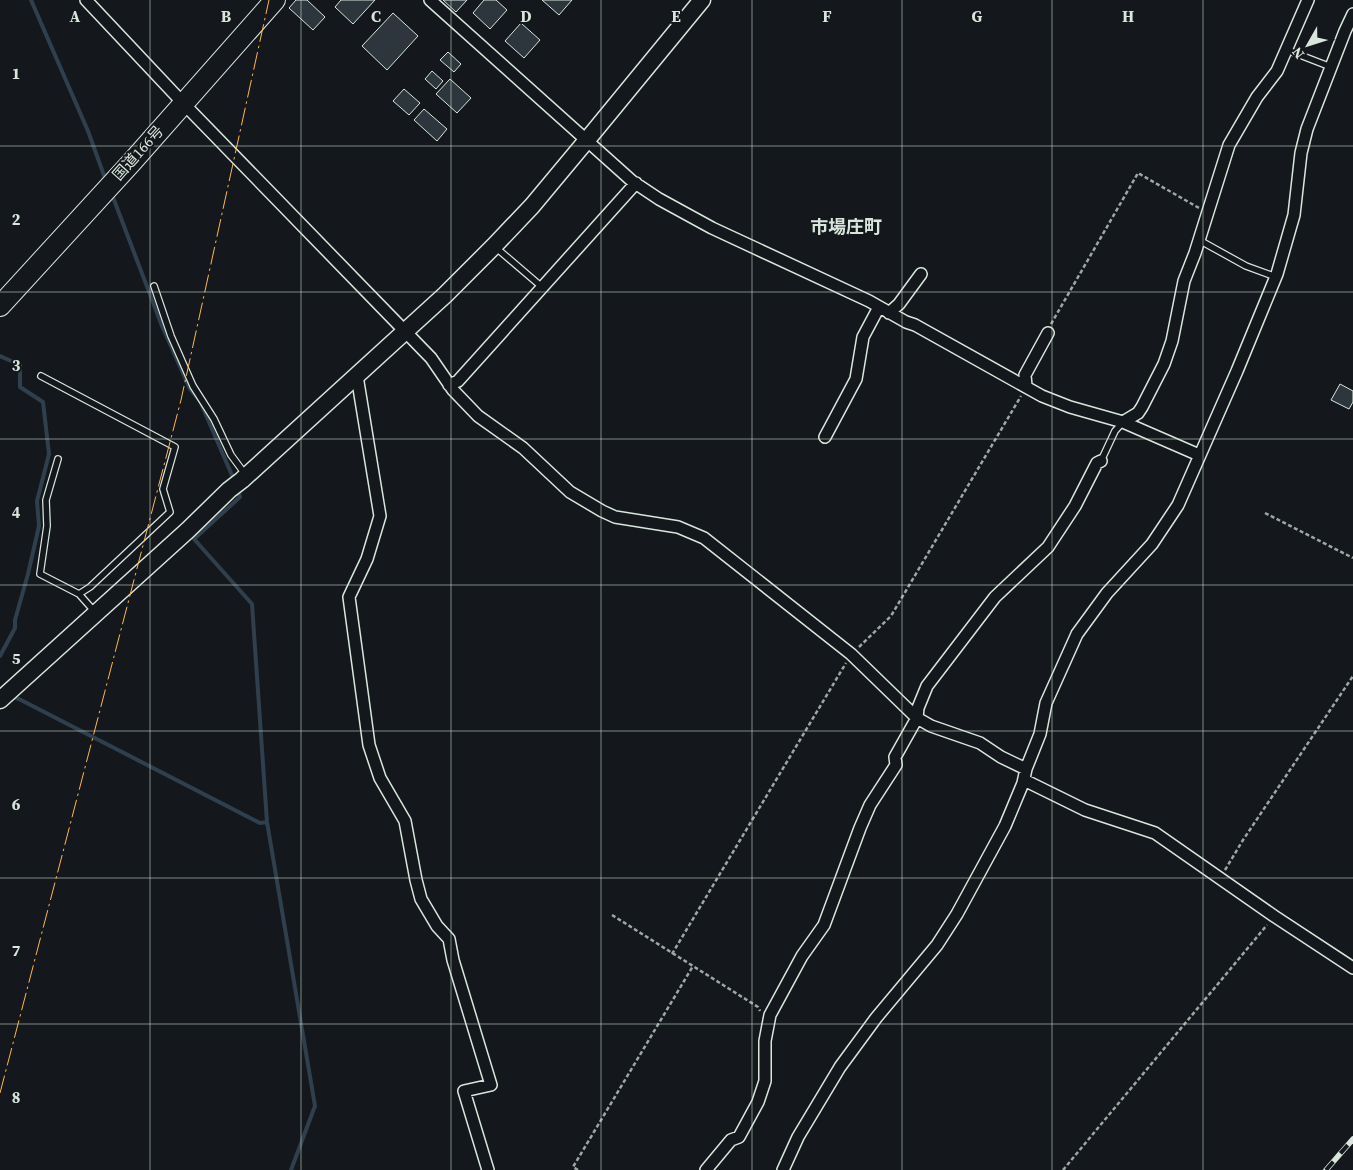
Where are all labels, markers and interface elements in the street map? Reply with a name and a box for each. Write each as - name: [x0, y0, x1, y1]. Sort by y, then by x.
- text: A: [70, 5, 81, 27]
- text: B: [221, 5, 232, 27]
- text: C: [371, 5, 381, 27]
- text: D: [520, 5, 532, 27]
- text: E: [671, 5, 681, 27]
- text: F: [822, 5, 832, 27]
- text: G: [972, 5, 983, 27]
- text: H: [1122, 5, 1134, 27]
- north arrow: [1283, 20, 1333, 70]
- text: N: [1287, 43, 1309, 63]
- text: 1: [12, 62, 20, 84]
- street label: 国道166号: [107, 121, 168, 185]
- text: 2: [12, 208, 21, 230]
- district label: 市場庄町: [810, 214, 882, 239]
- text: 3: [12, 354, 21, 376]
- text: 4: [12, 501, 21, 523]
- text: 5: [12, 647, 21, 669]
- text: 6: [12, 793, 21, 815]
- text: 7: [12, 939, 21, 961]
- text: 8: [12, 1086, 20, 1108]

